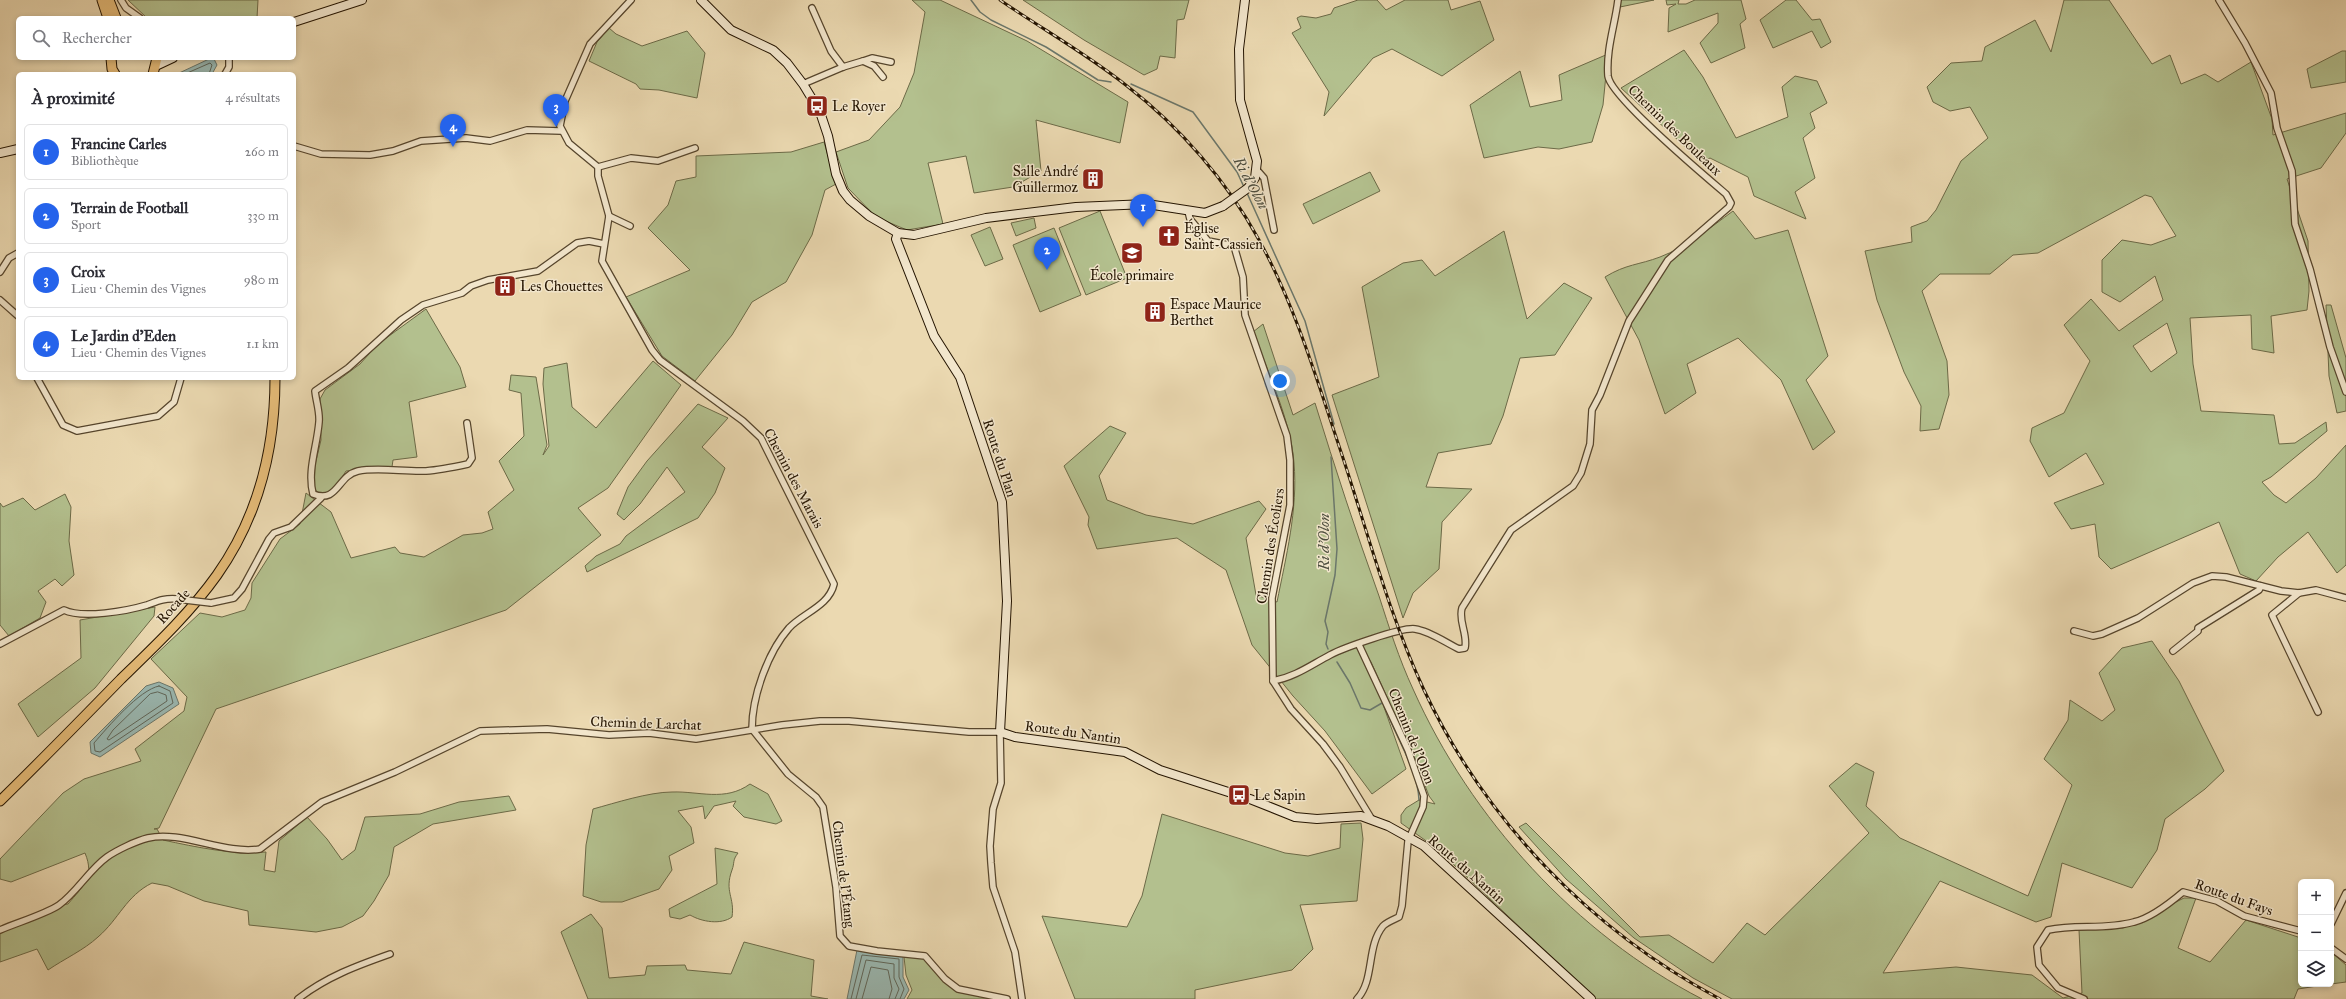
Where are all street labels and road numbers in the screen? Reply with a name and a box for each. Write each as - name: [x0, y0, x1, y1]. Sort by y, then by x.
- street label: Chemin des Bouleaux: [1624, 81, 1725, 180]
- street label: Route du Plan: [979, 417, 1020, 500]
- street label: Chemin des Marais: [760, 425, 827, 531]
- street label: Chemin des Écoliers: [1251, 487, 1288, 605]
- street label: Rocade: [153, 585, 194, 627]
- street label: Chemin de l'Olon: [1385, 686, 1439, 787]
- street label: Chemin de Larchat: [590, 713, 702, 734]
- street label: Route du Nantin: [1024, 717, 1123, 748]
- street label: Chemin de l'Étang: [829, 819, 861, 929]
- street label: Route du Nantin: [1424, 831, 1509, 908]
- street label: Route du Fays: [2192, 875, 2275, 919]

